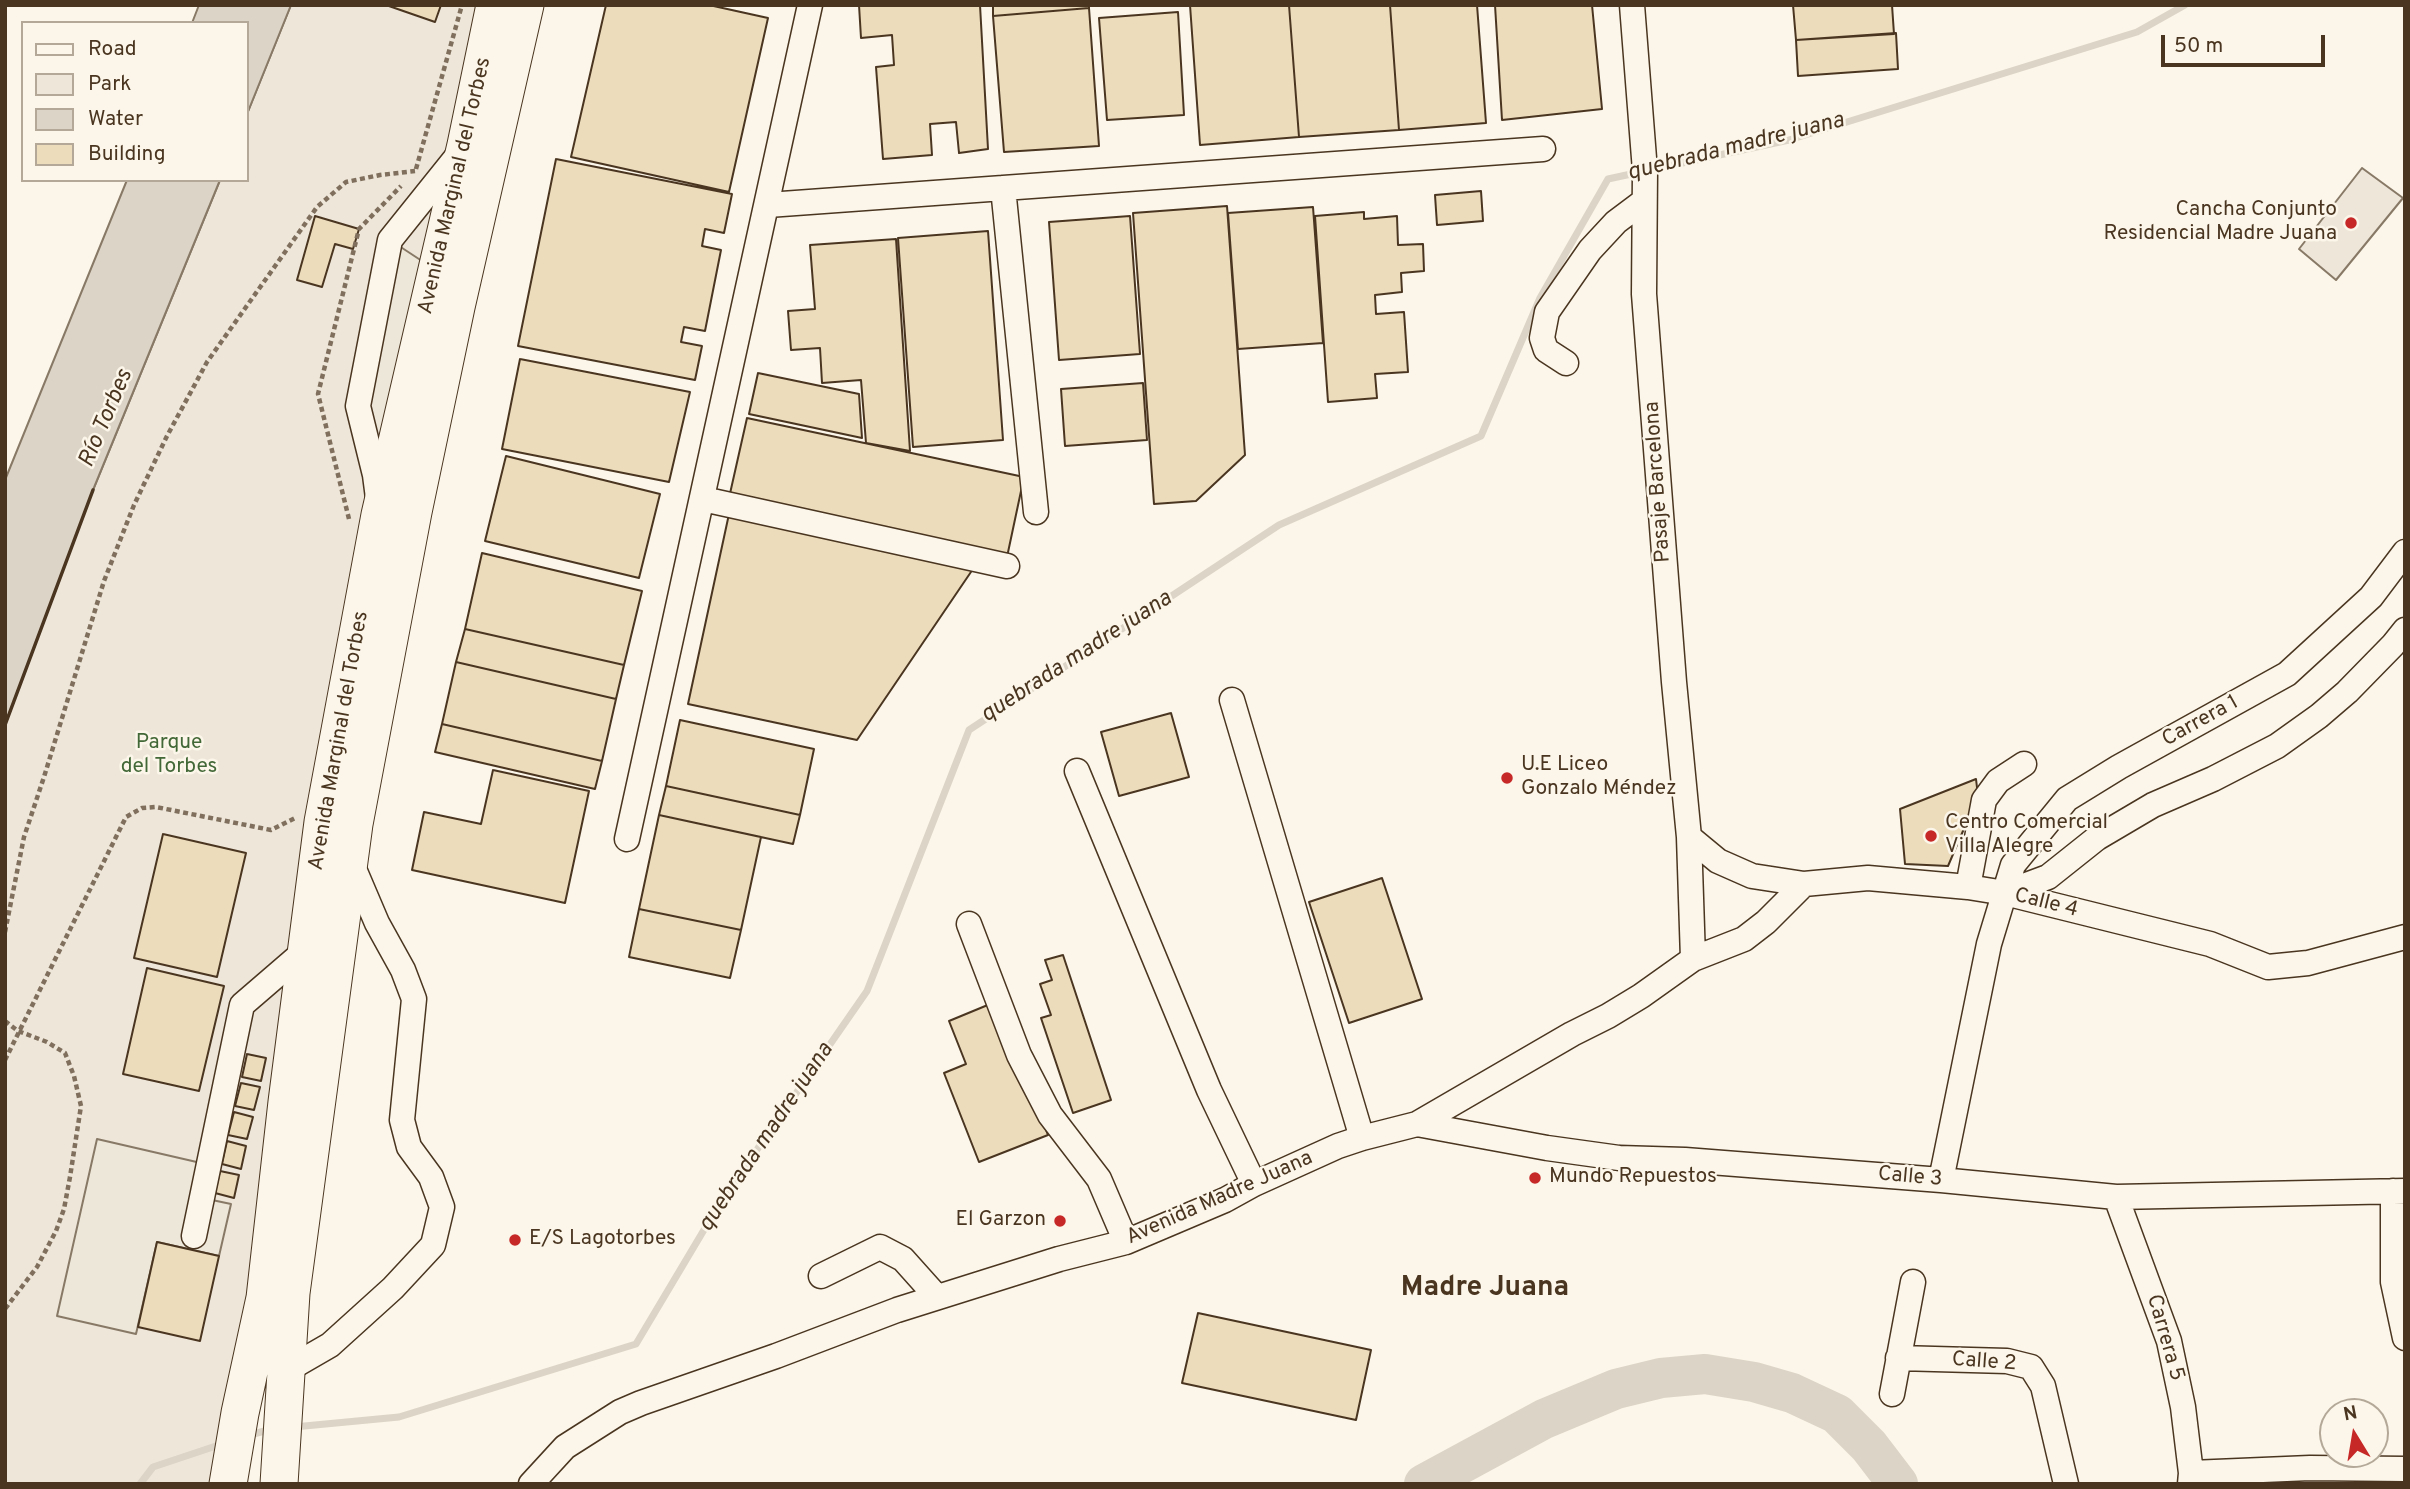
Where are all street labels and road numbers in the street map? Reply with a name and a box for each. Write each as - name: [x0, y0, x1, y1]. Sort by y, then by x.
- street label: Avenida Marginal del Torbes: [414, 55, 498, 317]
- street label: Pasaje Barcelona: [1641, 400, 1677, 564]
- street label: Avenida Marginal del Torbes: [305, 609, 375, 873]
- street label: Carrera 1: [2158, 691, 2244, 753]
- street label: Calle 4: [2011, 884, 2081, 924]
- street label: Avenida Madre Juana: [1123, 1147, 1317, 1251]
- street label: Calle 3: [1877, 1163, 1943, 1193]
- street label: Carrera 5: [2140, 1292, 2188, 1384]
- street label: Calle 2: [1951, 1348, 2017, 1378]

